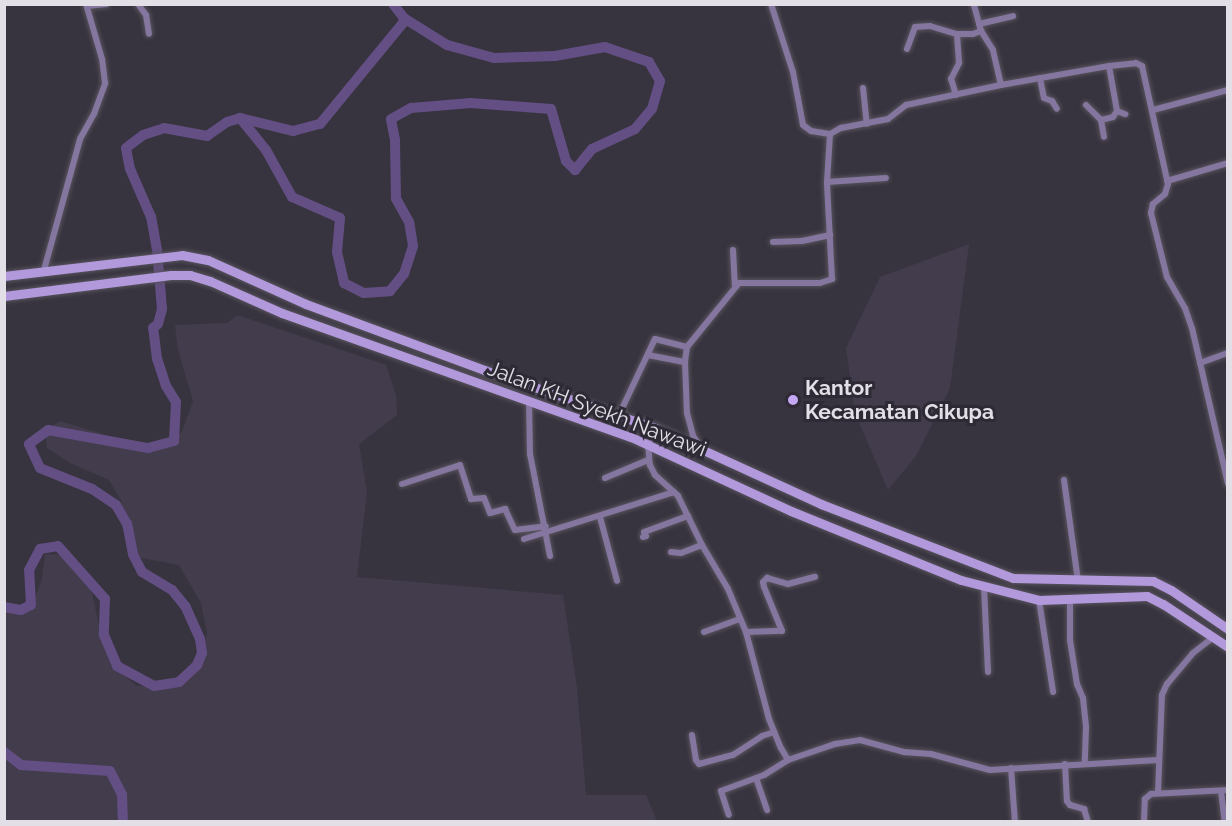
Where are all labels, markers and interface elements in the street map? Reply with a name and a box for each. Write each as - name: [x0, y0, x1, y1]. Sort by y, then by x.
- street label: Jalan KH Syekh Nawawi: [484, 356, 710, 462]
- place label: Kantor Kecamatan Cikupa: [805, 375, 994, 425]
- marker: Kantor Kecamatan Cikupa: [786, 393, 800, 407]

